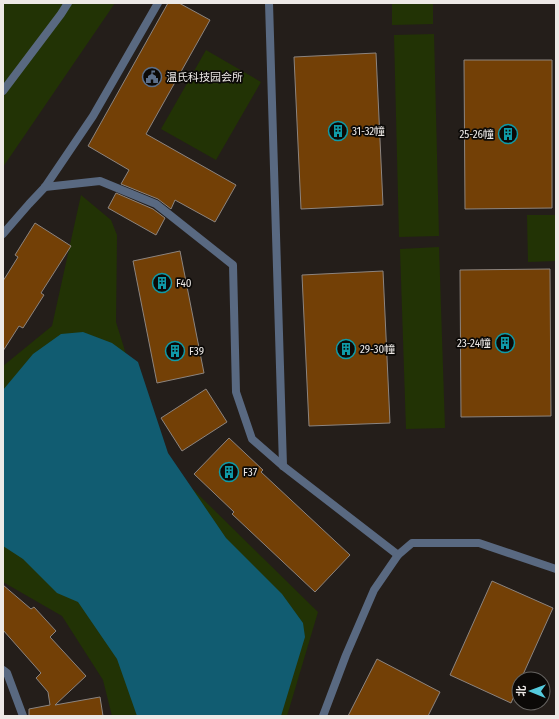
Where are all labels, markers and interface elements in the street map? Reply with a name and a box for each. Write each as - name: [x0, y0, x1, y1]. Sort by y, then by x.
- public building icon: 温氏科技园会所: [141, 66, 163, 88]
- place label: 温氏科技园会所: [166, 71, 243, 84]
- building icon: 31-32幢: [327, 120, 349, 142]
- building icon: 25-26幢: [497, 123, 519, 145]
- place label: 31-32幢: [352, 125, 385, 138]
- place label: 25-26幢: [459, 128, 494, 141]
- building icon: F40: [151, 272, 173, 294]
- place label: F40: [176, 277, 192, 290]
- building icon: 23-24幢: [494, 332, 516, 354]
- place label: 23-24幢: [457, 337, 491, 350]
- building icon: 29-30幢: [335, 338, 357, 360]
- building icon: F39: [164, 340, 186, 362]
- place label: 29-30幢: [360, 343, 395, 356]
- place label: F39: [189, 345, 204, 358]
- building icon: F37: [218, 461, 240, 483]
- place label: F37: [243, 466, 258, 479]
- north arrow: [511, 671, 551, 711]
- text: 北: [515, 685, 528, 696]

